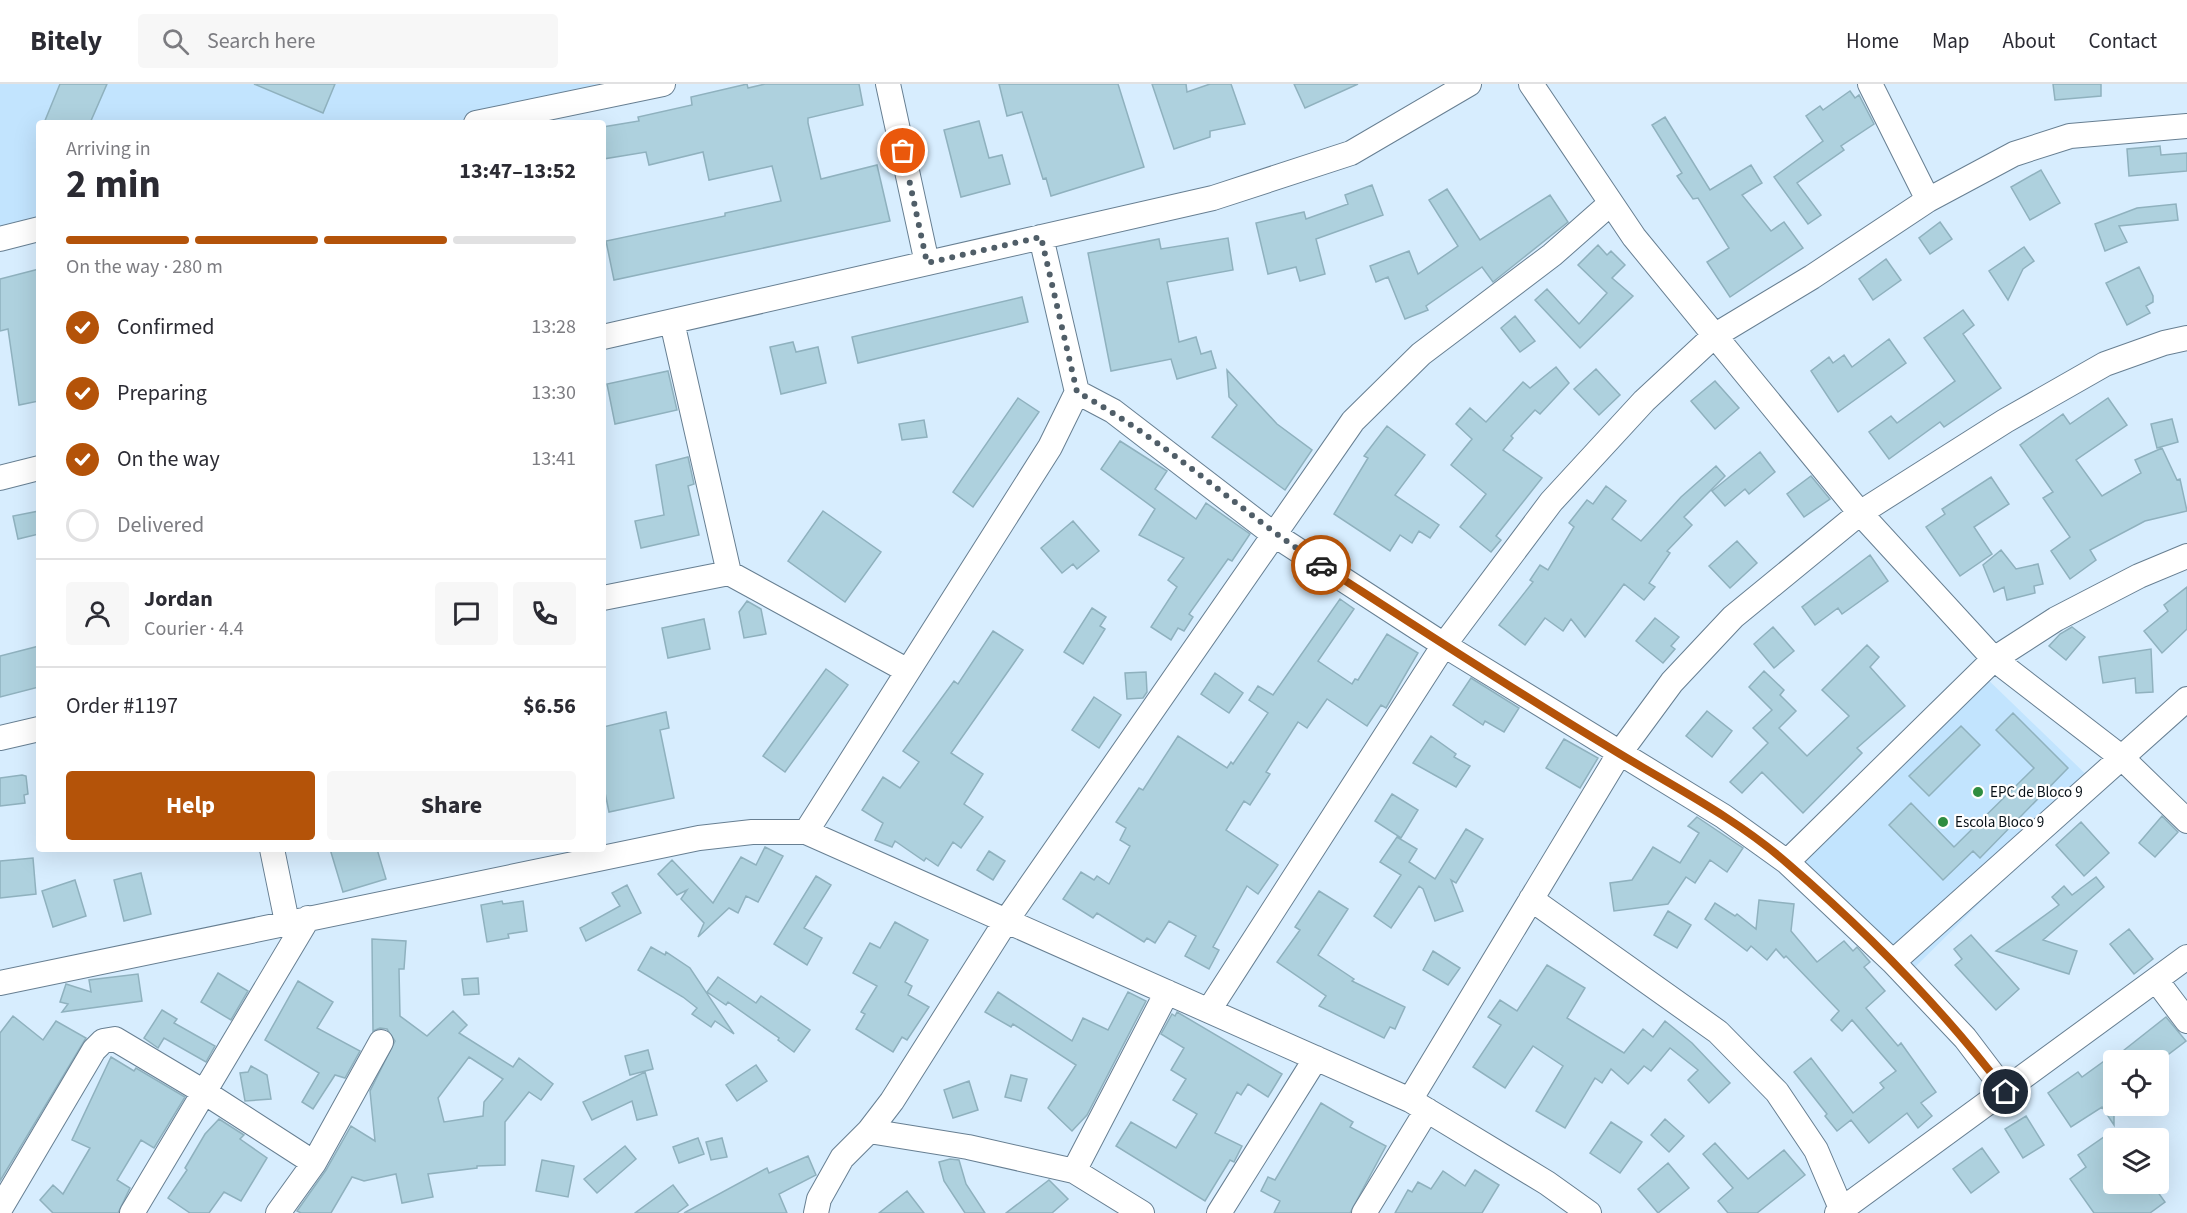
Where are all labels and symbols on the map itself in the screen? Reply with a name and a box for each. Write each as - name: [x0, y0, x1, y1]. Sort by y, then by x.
- pin: [877, 125, 928, 176]
- courier: [1291, 535, 1351, 595]
- place label: EPC de Bloco 9: [1990, 782, 2083, 803]
- marker: EPC de Bloco 9: [1971, 785, 1985, 799]
- place label: Escola Bloco 9: [1955, 812, 2044, 833]
- marker: Escola Bloco 9: [1936, 815, 1950, 829]
- pin: [1980, 1066, 2031, 1117]

